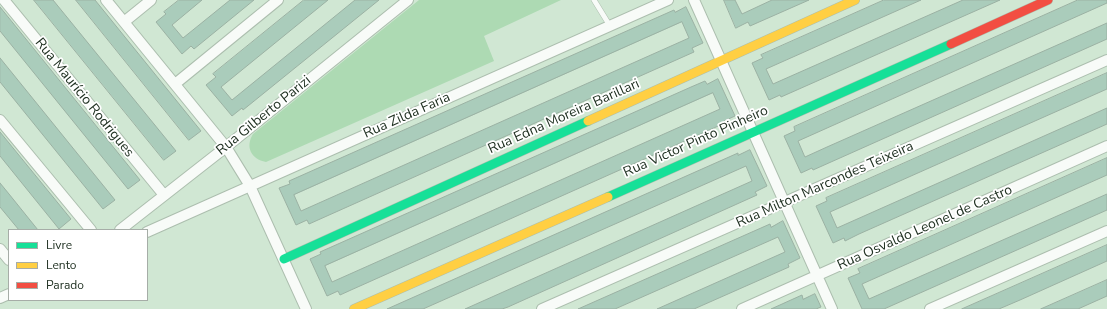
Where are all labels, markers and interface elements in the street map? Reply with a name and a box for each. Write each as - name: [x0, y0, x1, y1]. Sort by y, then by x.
- street label: Rua Maurício Rodrigues: [31, 35, 137, 161]
- street label: Rua Gilberto Parizi: [213, 73, 315, 159]
- street label: Rua Edna Moreira Barillari: [486, 76, 642, 158]
- street label: Rua Zilda Faria: [361, 89, 453, 143]
- street label: Rua Victor Pinto Pinheiro: [621, 102, 771, 182]
- street label: Rua Milton Marcondes Teixeira: [734, 138, 916, 232]
- street label: Rua Osvaldo Leonel de Castro: [835, 182, 1015, 274]
- legend: [8, 229, 148, 301]
- text: Livre: [46, 237, 72, 253]
- text: Lento: [46, 257, 76, 273]
- text: Parado: [46, 277, 84, 293]

